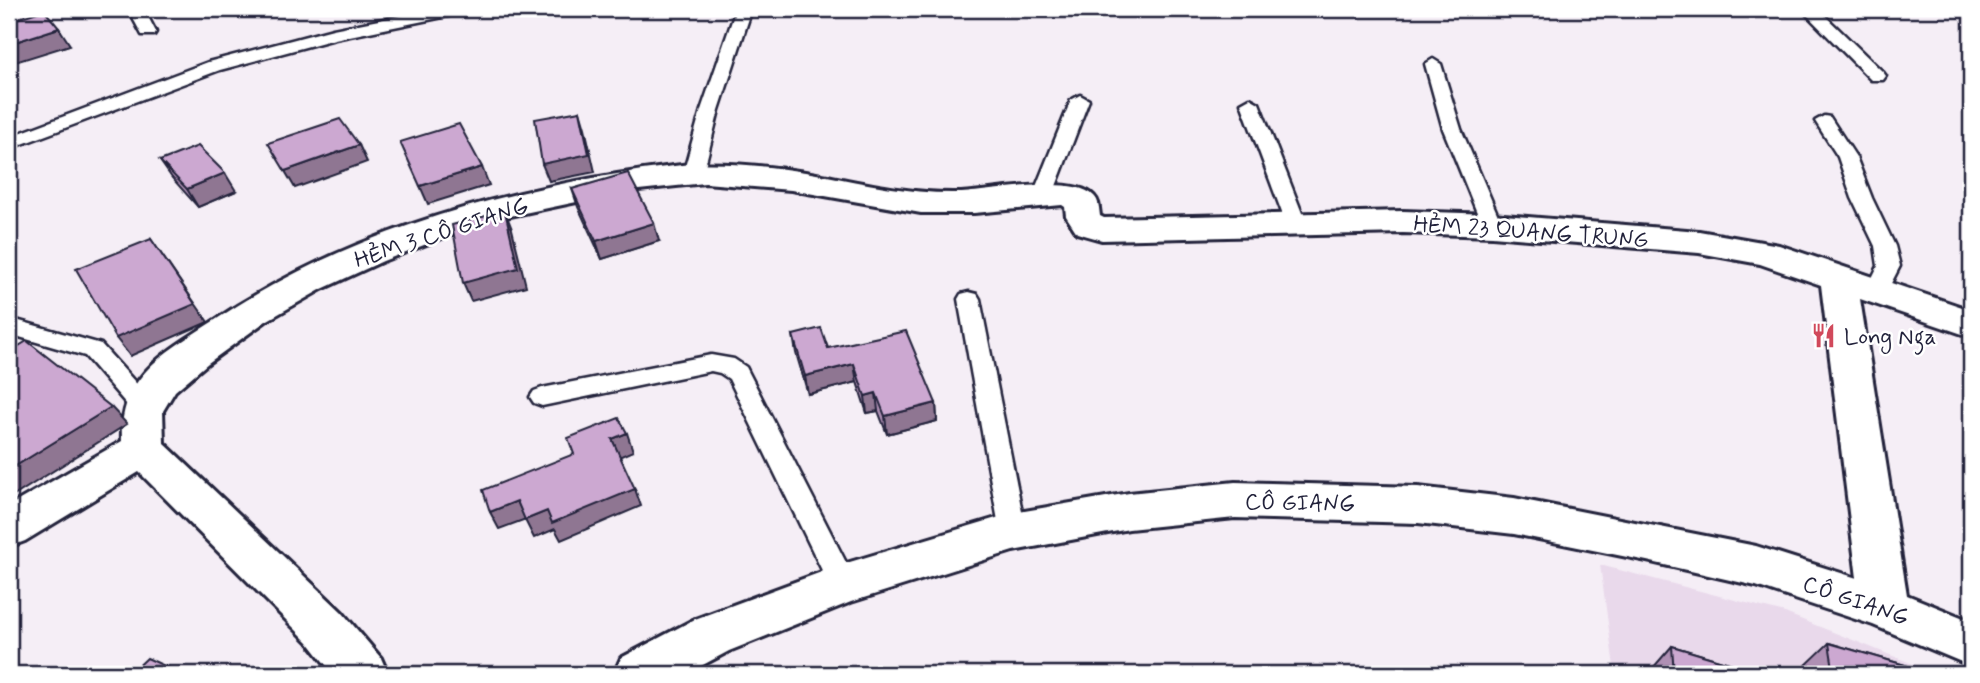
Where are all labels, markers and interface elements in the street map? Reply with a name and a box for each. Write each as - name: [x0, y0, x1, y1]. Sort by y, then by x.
- street label: HẺM 3 CÔ GIANG: [351, 192, 533, 276]
- street label: HẺM 23 QUANG TRUNG: [1412, 210, 1649, 256]
- restaurant icon: Long Nga: [1810, 322, 1838, 350]
- place label: Long Nga: [1844, 323, 1936, 355]
- street label: CÔ GIANG: [1245, 488, 1355, 520]
- street label: CÔ GIANG: [1798, 570, 1912, 634]

